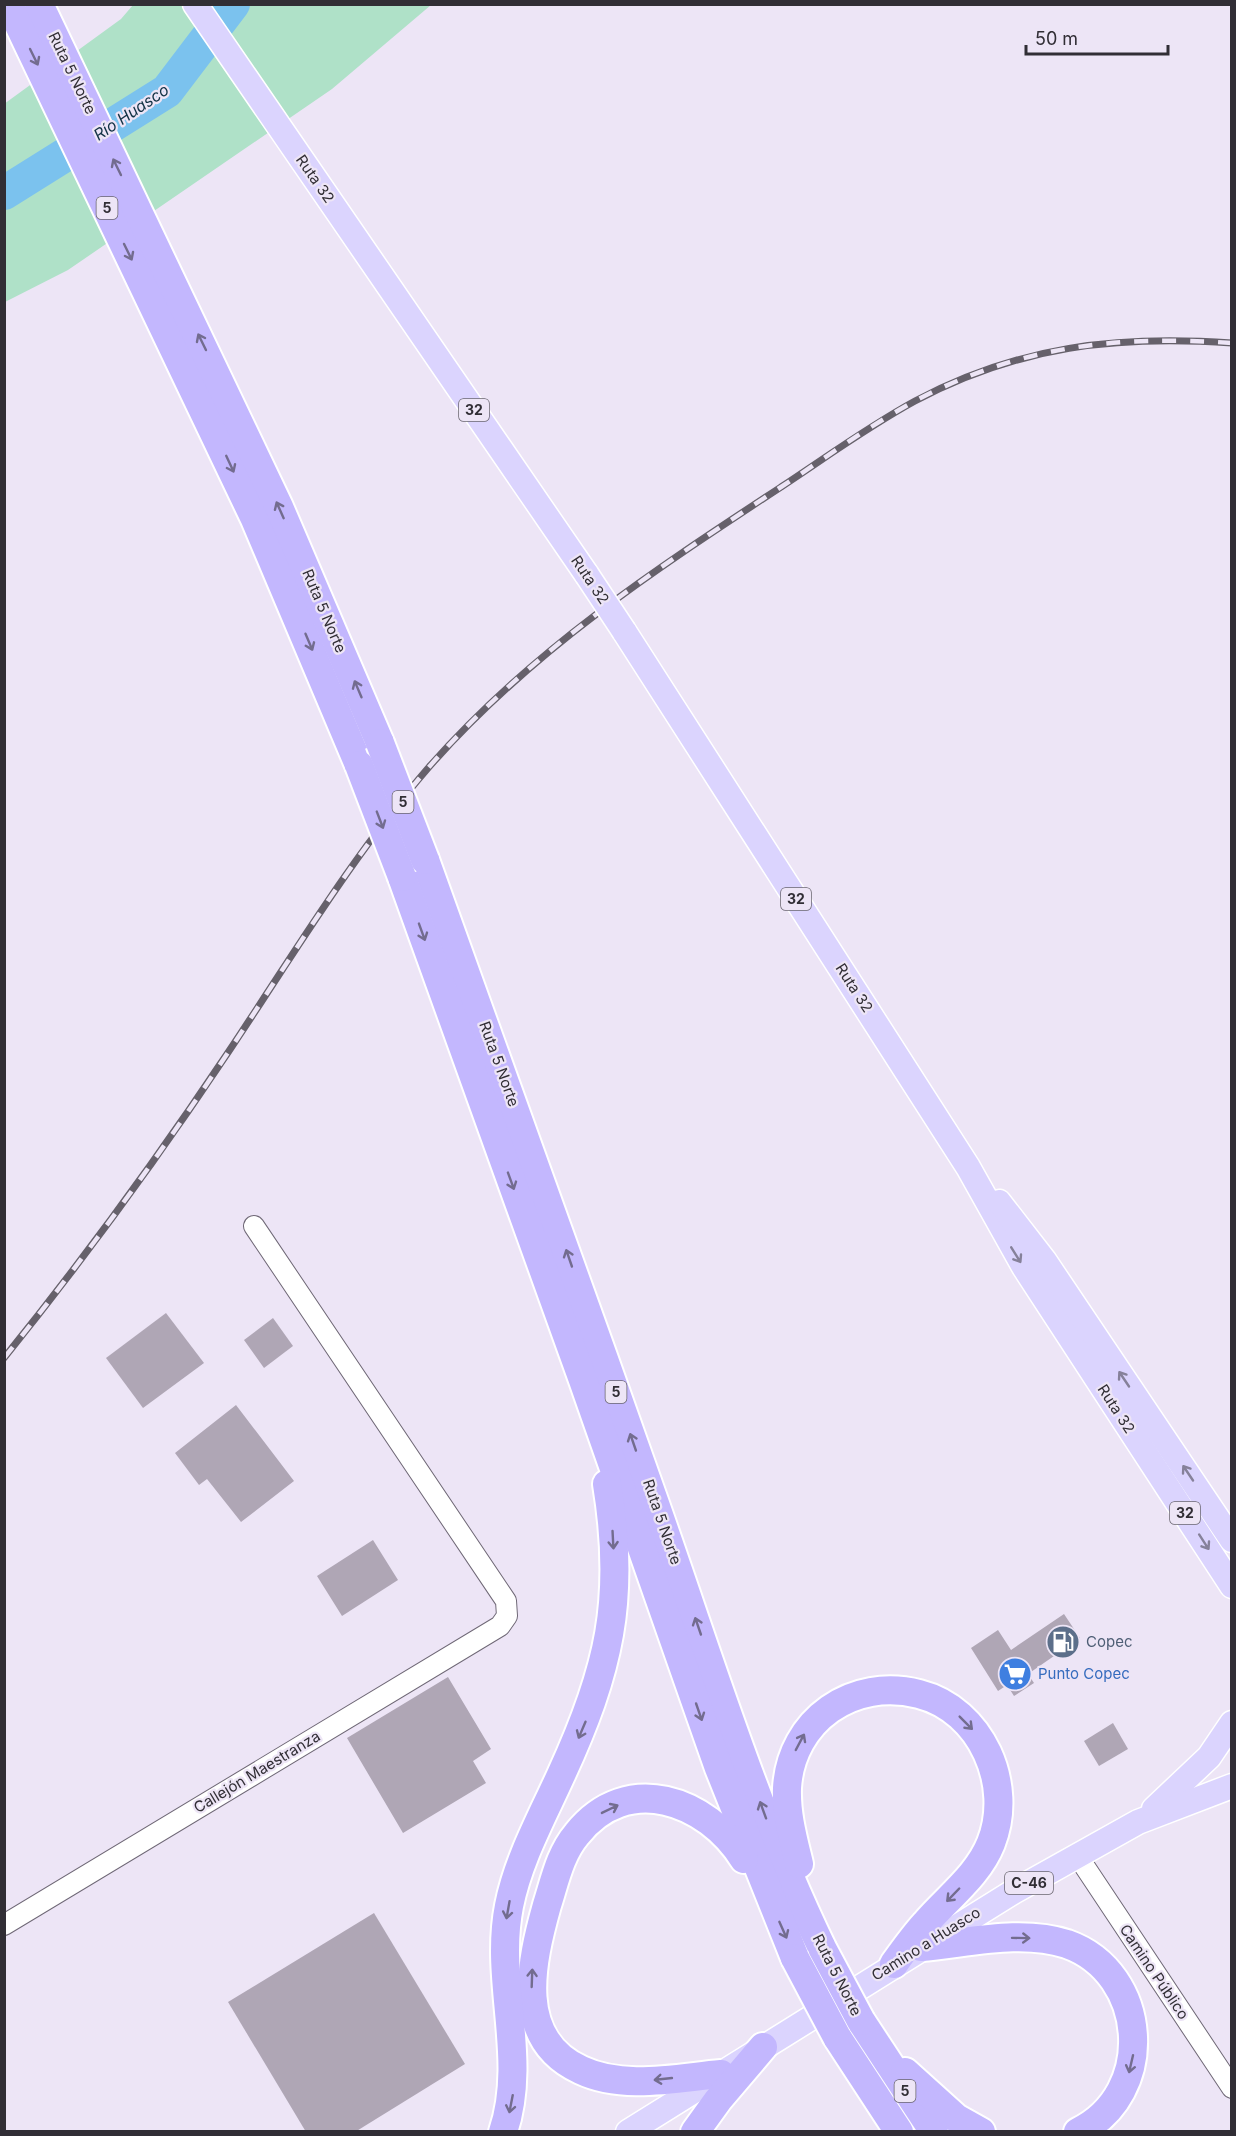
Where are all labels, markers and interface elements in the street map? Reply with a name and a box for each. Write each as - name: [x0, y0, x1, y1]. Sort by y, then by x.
- scale bar: [1026, 18, 1168, 56]
- text: 50 m: [1035, 28, 1078, 49]
- street label: Ruta 5 Norte: [44, 29, 101, 117]
- one-way arrow: [29, 48, 40, 66]
- water label: Río Huasco: [89, 79, 173, 145]
- street label: Ruta 32: [292, 151, 339, 207]
- one-way arrow: [111, 158, 122, 176]
- road number: 5: [96, 197, 118, 219]
- one-way arrow: [123, 242, 135, 260]
- one-way arrow: [195, 334, 207, 352]
- road number: 32: [459, 399, 489, 421]
- one-way arrow: [225, 454, 236, 472]
- one-way arrow: [274, 501, 285, 519]
- street label: Ruta 32: [567, 552, 614, 608]
- street label: Ruta 5 Norte: [298, 566, 351, 656]
- one-way arrow: [304, 632, 315, 651]
- one-way arrow: [352, 680, 363, 699]
- road number: 5: [392, 791, 414, 813]
- one-way arrow: [376, 810, 387, 829]
- road number: 32: [781, 888, 811, 910]
- one-way arrow: [417, 922, 428, 941]
- street label: Ruta 32: [832, 960, 877, 1016]
- street label: Ruta 5 Norte: [475, 1019, 524, 1109]
- one-way arrow: [507, 1171, 518, 1190]
- one-way arrow: [1011, 1246, 1023, 1263]
- one-way arrow: [562, 1249, 573, 1268]
- one-way arrow: [1118, 1371, 1130, 1388]
- road number: 5: [606, 1381, 626, 1403]
- street label: Ruta 32: [1094, 1381, 1139, 1437]
- one-way arrow: [627, 1433, 638, 1452]
- one-way arrow: [1181, 1465, 1194, 1482]
- street label: Ruta 5 Norte: [639, 1477, 686, 1567]
- road number: 32: [1170, 1502, 1200, 1524]
- one-way arrow: [608, 1530, 619, 1550]
- one-way arrow: [1198, 1533, 1210, 1550]
- one-way arrow: [692, 1617, 703, 1636]
- fuel station icon: Copec: [1045, 1624, 1081, 1660]
- place label: Copec: [1086, 1632, 1132, 1651]
- supermarket icon: Punto Copec: [997, 1656, 1033, 1692]
- place label: Punto Copec: [1038, 1664, 1130, 1683]
- one-way arrow: [695, 1703, 706, 1721]
- one-way arrow: [958, 1715, 973, 1730]
- one-way arrow: [575, 1721, 587, 1739]
- street label: Callejón Maestranza: [190, 1726, 323, 1817]
- one-way arrow: [794, 1733, 806, 1751]
- one-way arrow: [757, 1801, 768, 1820]
- one-way arrow: [601, 1802, 619, 1814]
- road number: C-46: [1005, 1872, 1053, 1894]
- one-way arrow: [946, 1887, 960, 1902]
- one-way arrow: [502, 1900, 513, 1920]
- street label: Camino a Huasco: [868, 1902, 984, 1985]
- one-way arrow: [778, 1921, 789, 1939]
- street label: Camino Público: [1116, 1921, 1193, 2023]
- street label: Ruta 5 Norte: [809, 1931, 866, 2019]
- one-way arrow: [1011, 1932, 1031, 1944]
- one-way arrow: [527, 1969, 538, 1989]
- one-way arrow: [1124, 2054, 1136, 2073]
- one-way arrow: [653, 2074, 673, 2085]
- road number: 5: [894, 2080, 916, 2102]
- one-way arrow: [505, 2094, 516, 2114]

